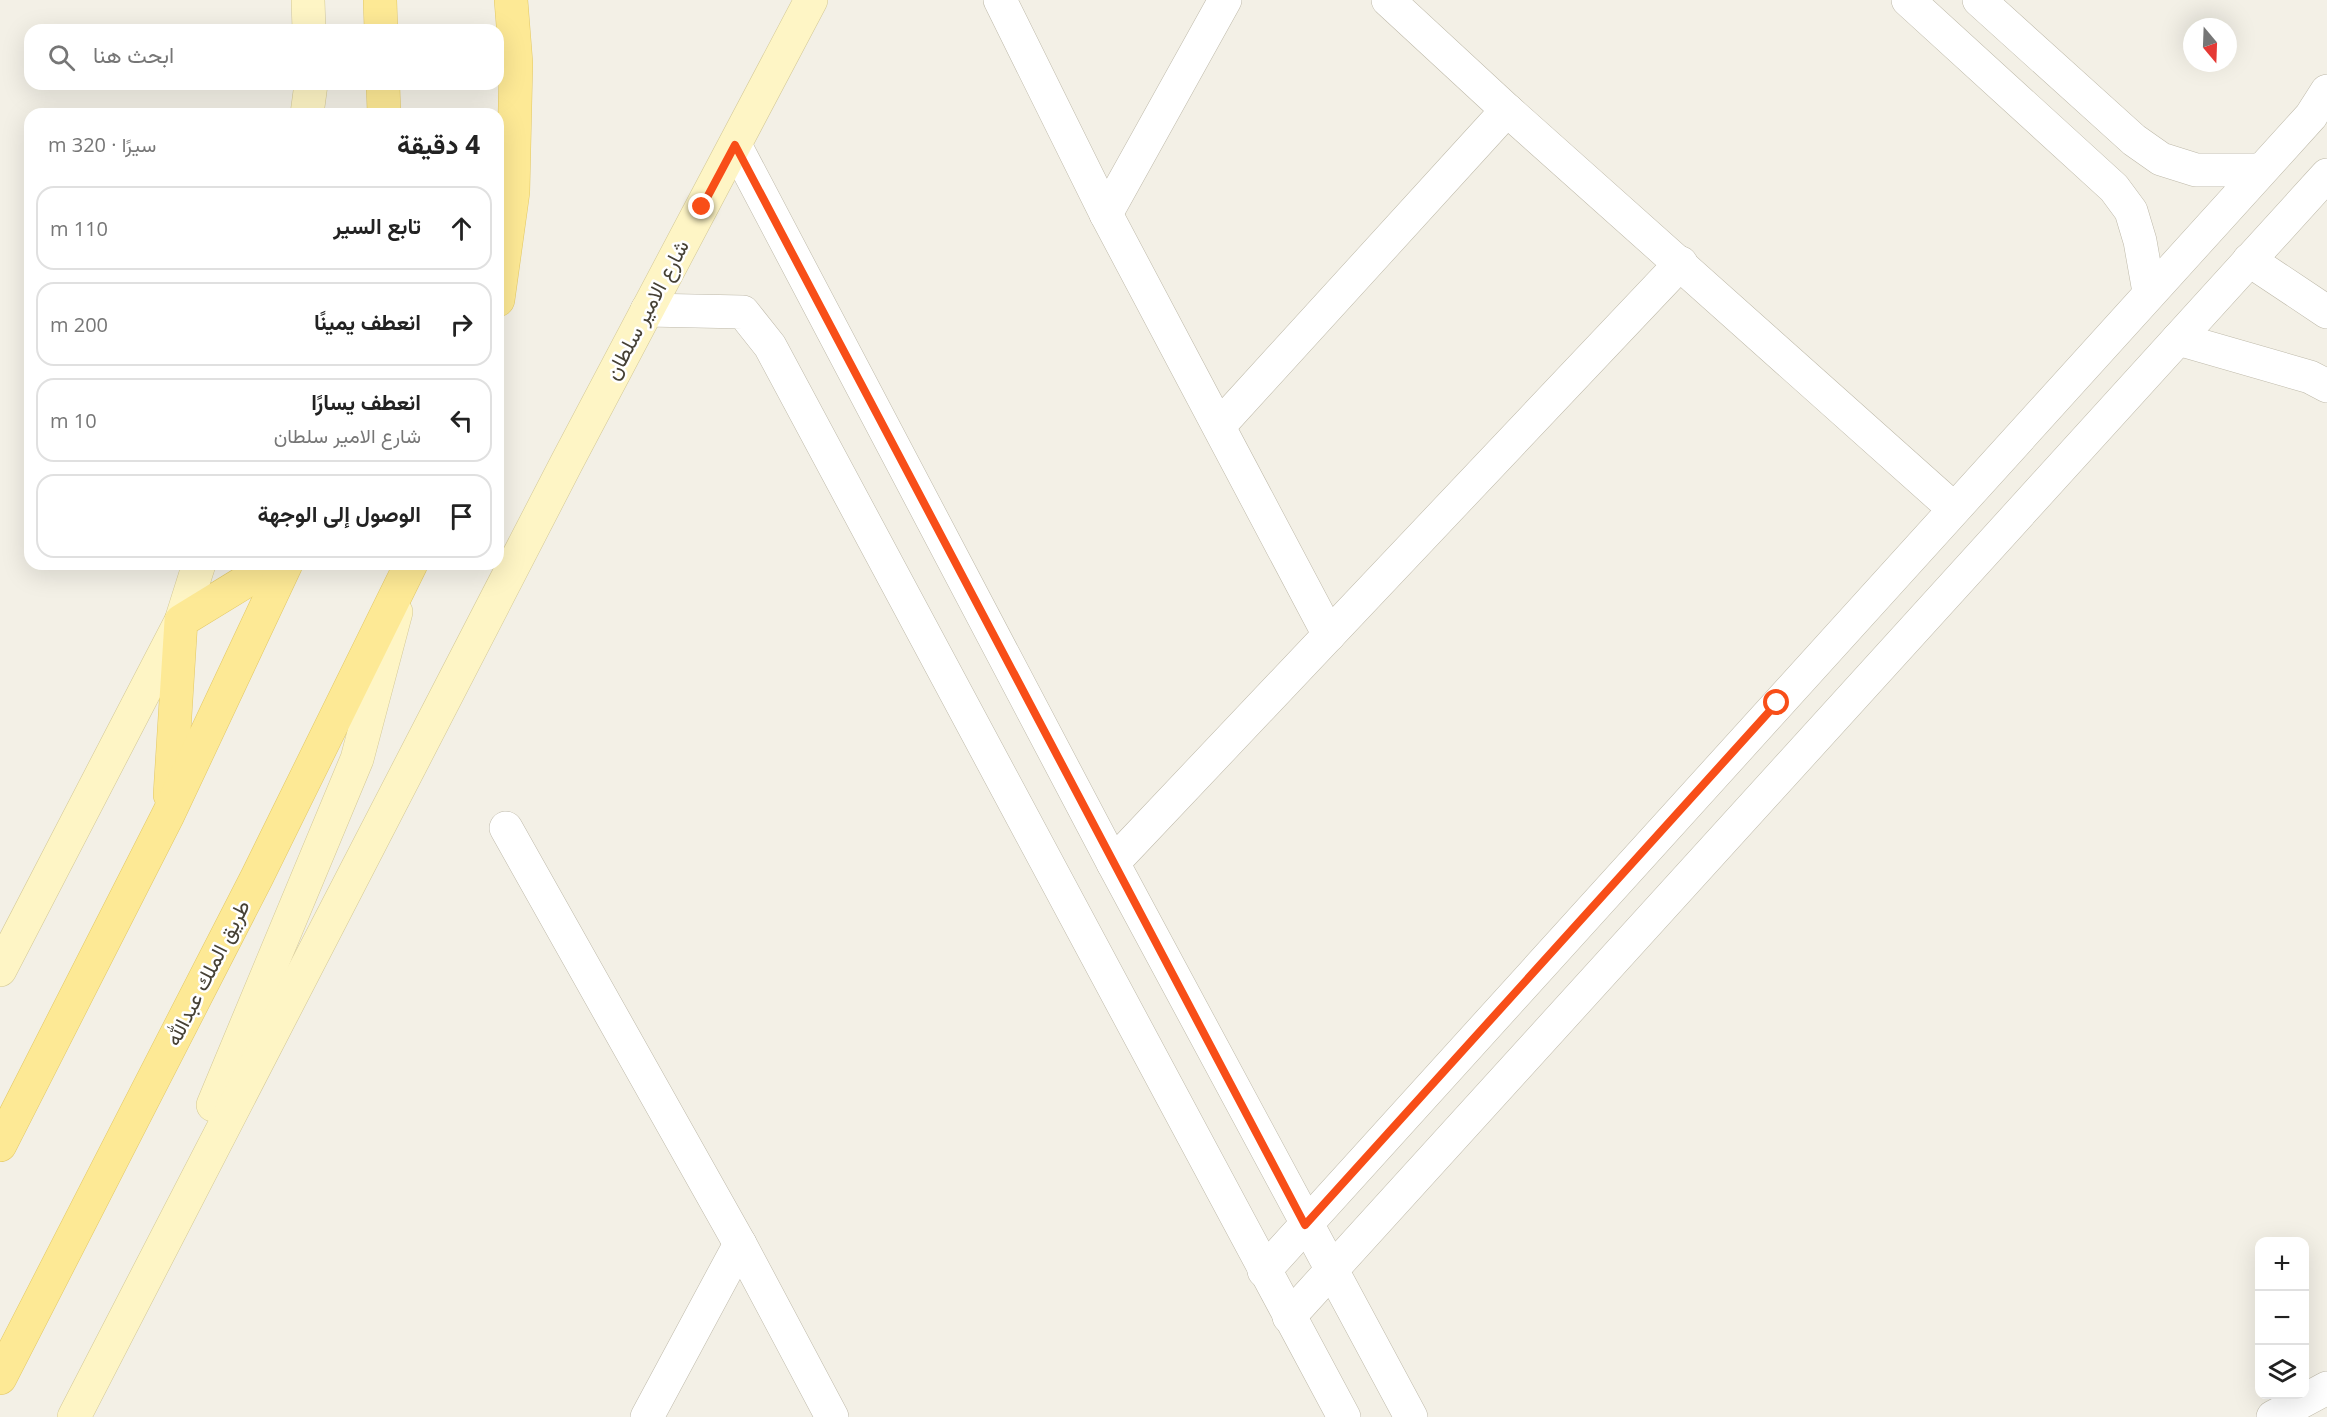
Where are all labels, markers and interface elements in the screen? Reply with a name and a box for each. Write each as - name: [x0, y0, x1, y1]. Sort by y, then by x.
- north arrow: [2183, 18, 2237, 72]
- search box: [24, 24, 504, 90]
- text: ابحث هنا: [93, 39, 174, 69]
- icon: search: [45, 41, 78, 74]
- text: 4 دقيقة: [397, 126, 480, 162]
- text: سيرًا · 320 m: [48, 131, 156, 158]
- route end: [688, 193, 714, 219]
- text: تابع السير: [333, 210, 421, 240]
- icon: ahead: [445, 212, 478, 245]
- text: 110 m: [50, 215, 108, 242]
- street label: شارع الامير سلطان: [597, 235, 696, 385]
- text: انعطف يمينًا: [314, 306, 421, 336]
- icon: right: [445, 308, 478, 341]
- text: 200 m: [50, 311, 108, 338]
- text: انعطف يسارًا: [311, 386, 421, 416]
- icon: left: [445, 404, 478, 437]
- text: 10 m: [50, 407, 97, 434]
- text: شارع الامير سلطان: [274, 422, 421, 449]
- text: الوصول إلى الوجهة: [257, 498, 421, 528]
- icon: arrive: [445, 500, 478, 533]
- route start: [1763, 689, 1789, 715]
- street label: طريق الملك عبدالله: [158, 895, 256, 1050]
- map controls: [2255, 1237, 2309, 1399]
- button: +: [2255, 1237, 2309, 1291]
- button: −: [2255, 1291, 2309, 1345]
- button: layers: [2255, 1345, 2309, 1399]

